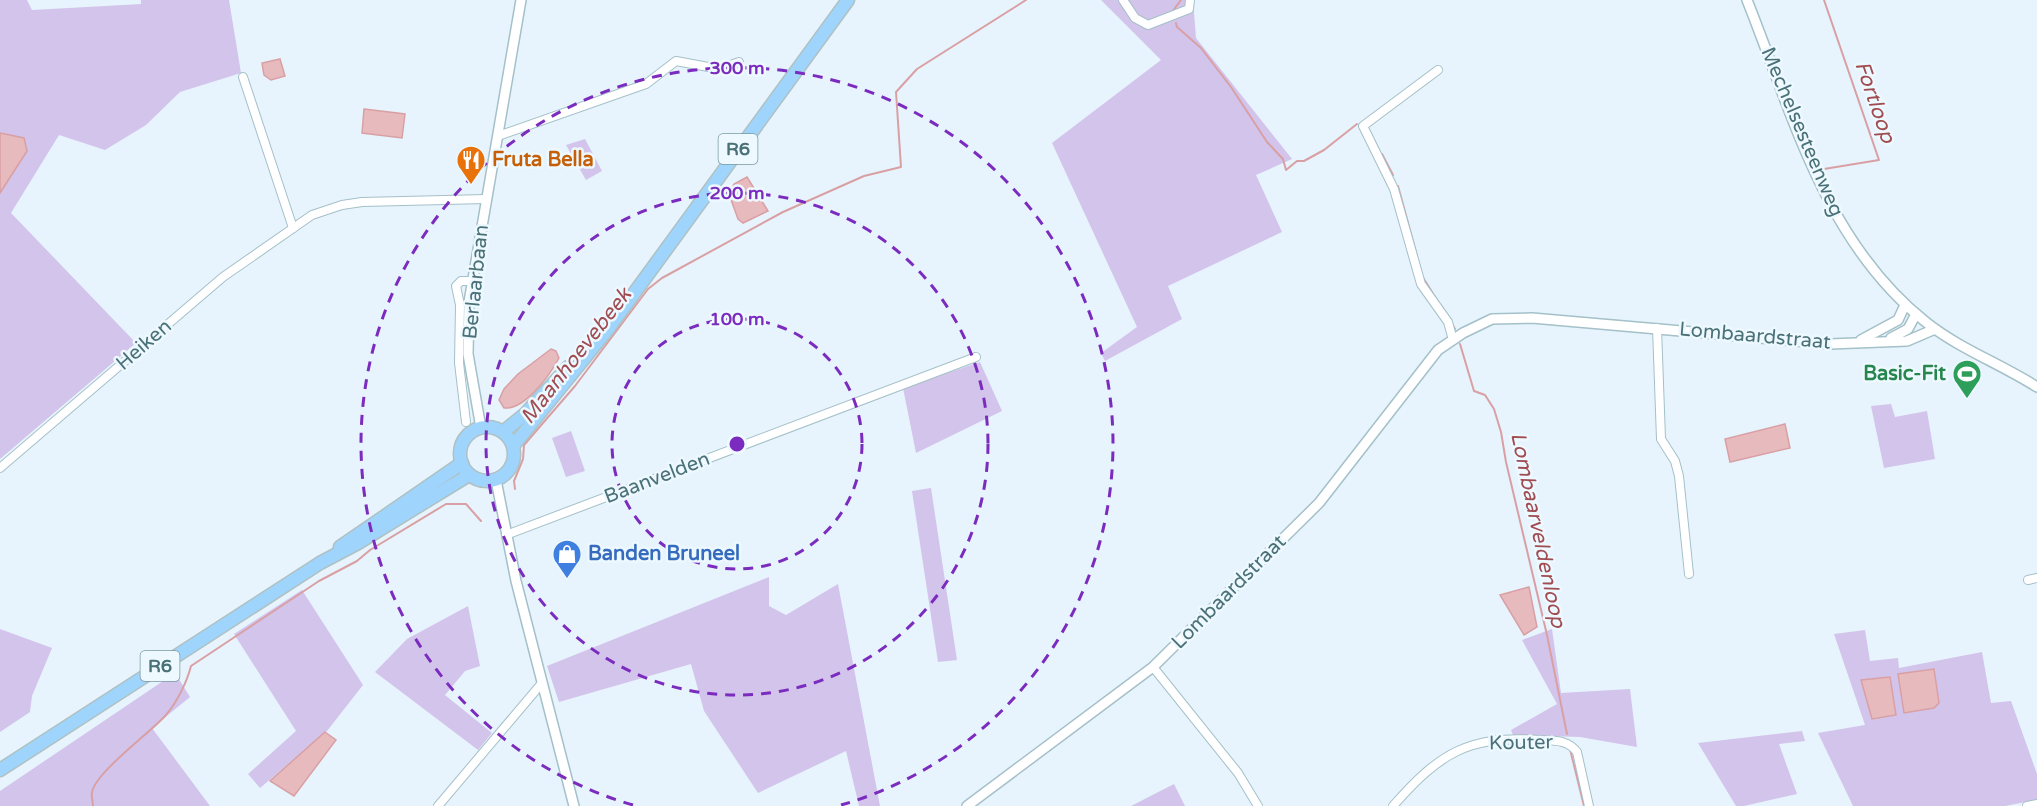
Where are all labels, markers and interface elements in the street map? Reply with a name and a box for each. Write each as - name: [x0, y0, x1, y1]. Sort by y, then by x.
- street label: Mechelsesteenweg: [1755, 44, 1849, 220]
- text: 300 m: [709, 57, 765, 79]
- water label: Fortloop: [1849, 58, 1901, 148]
- road number: R6: [718, 134, 758, 164]
- restaurant icon: Fruta Bella: [455, 144, 487, 186]
- place label: Fruta Bella: [492, 148, 594, 172]
- text: 200 m: [709, 182, 765, 204]
- street label: Berlaarbaan: [458, 223, 494, 341]
- water label: Maanhoevebeek: [515, 282, 638, 429]
- text: 100 m: [709, 308, 765, 330]
- street label: Heiken: [111, 315, 177, 375]
- street label: Lombaardstraat: [1678, 317, 1832, 355]
- sports icon: Basic-Fit: [1951, 358, 1983, 400]
- place label: Basic-Fit: [1863, 362, 1946, 386]
- water label: Lombaarveldenloop: [1505, 430, 1571, 632]
- centre of rings: [727, 434, 747, 454]
- street label: Baanvelden: [601, 447, 713, 509]
- street label: Lombaardstraat: [1167, 530, 1291, 654]
- shop icon: Banden Bruneel: [551, 538, 583, 580]
- place label: Banden Bruneel: [588, 542, 740, 566]
- road number: R6: [140, 651, 180, 681]
- street label: Kouter: [1489, 730, 1554, 756]

